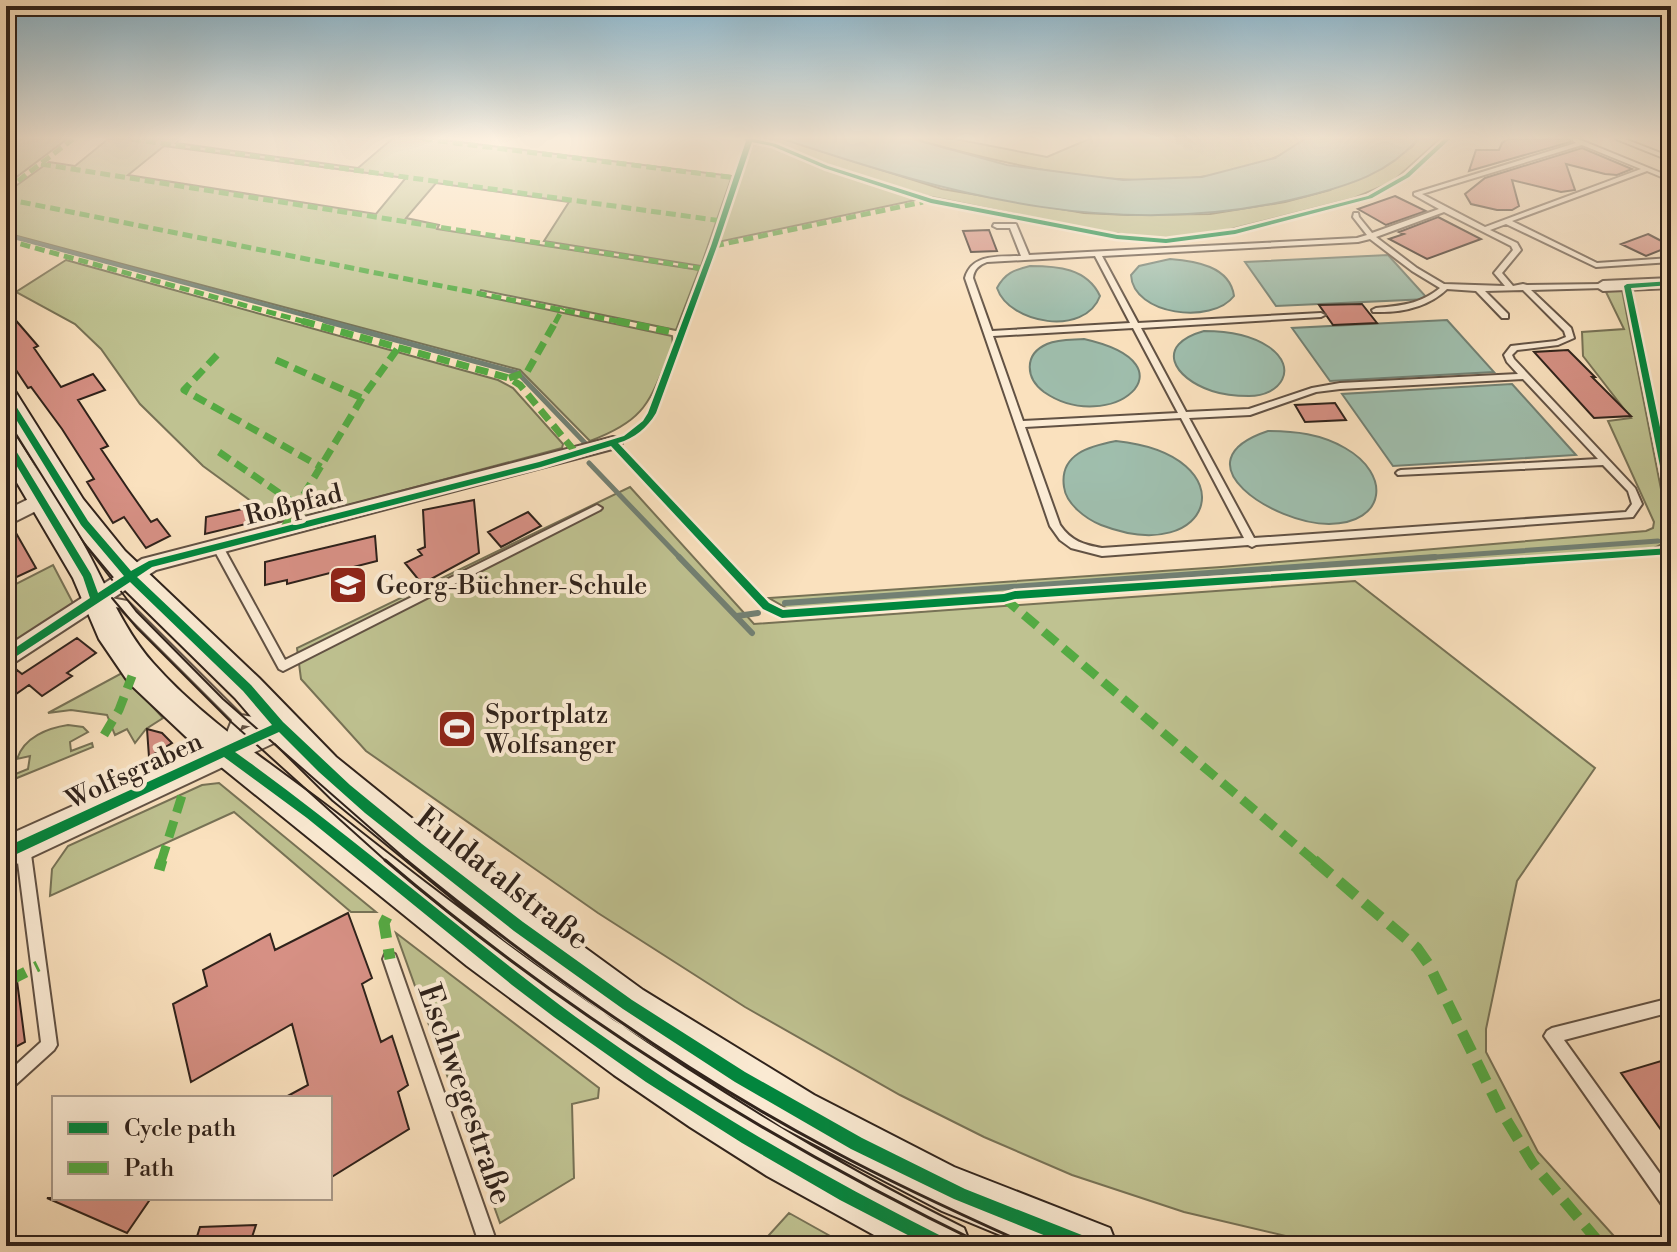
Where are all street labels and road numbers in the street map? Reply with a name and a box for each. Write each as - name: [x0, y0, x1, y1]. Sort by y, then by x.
- street label: Roßpfad: [241, 477, 345, 532]
- street label: Wolfsgraben: [60, 725, 208, 817]
- street label: Fuldatalstraße: [407, 798, 597, 959]
- street label: Eschwegestraße: [409, 979, 522, 1210]

